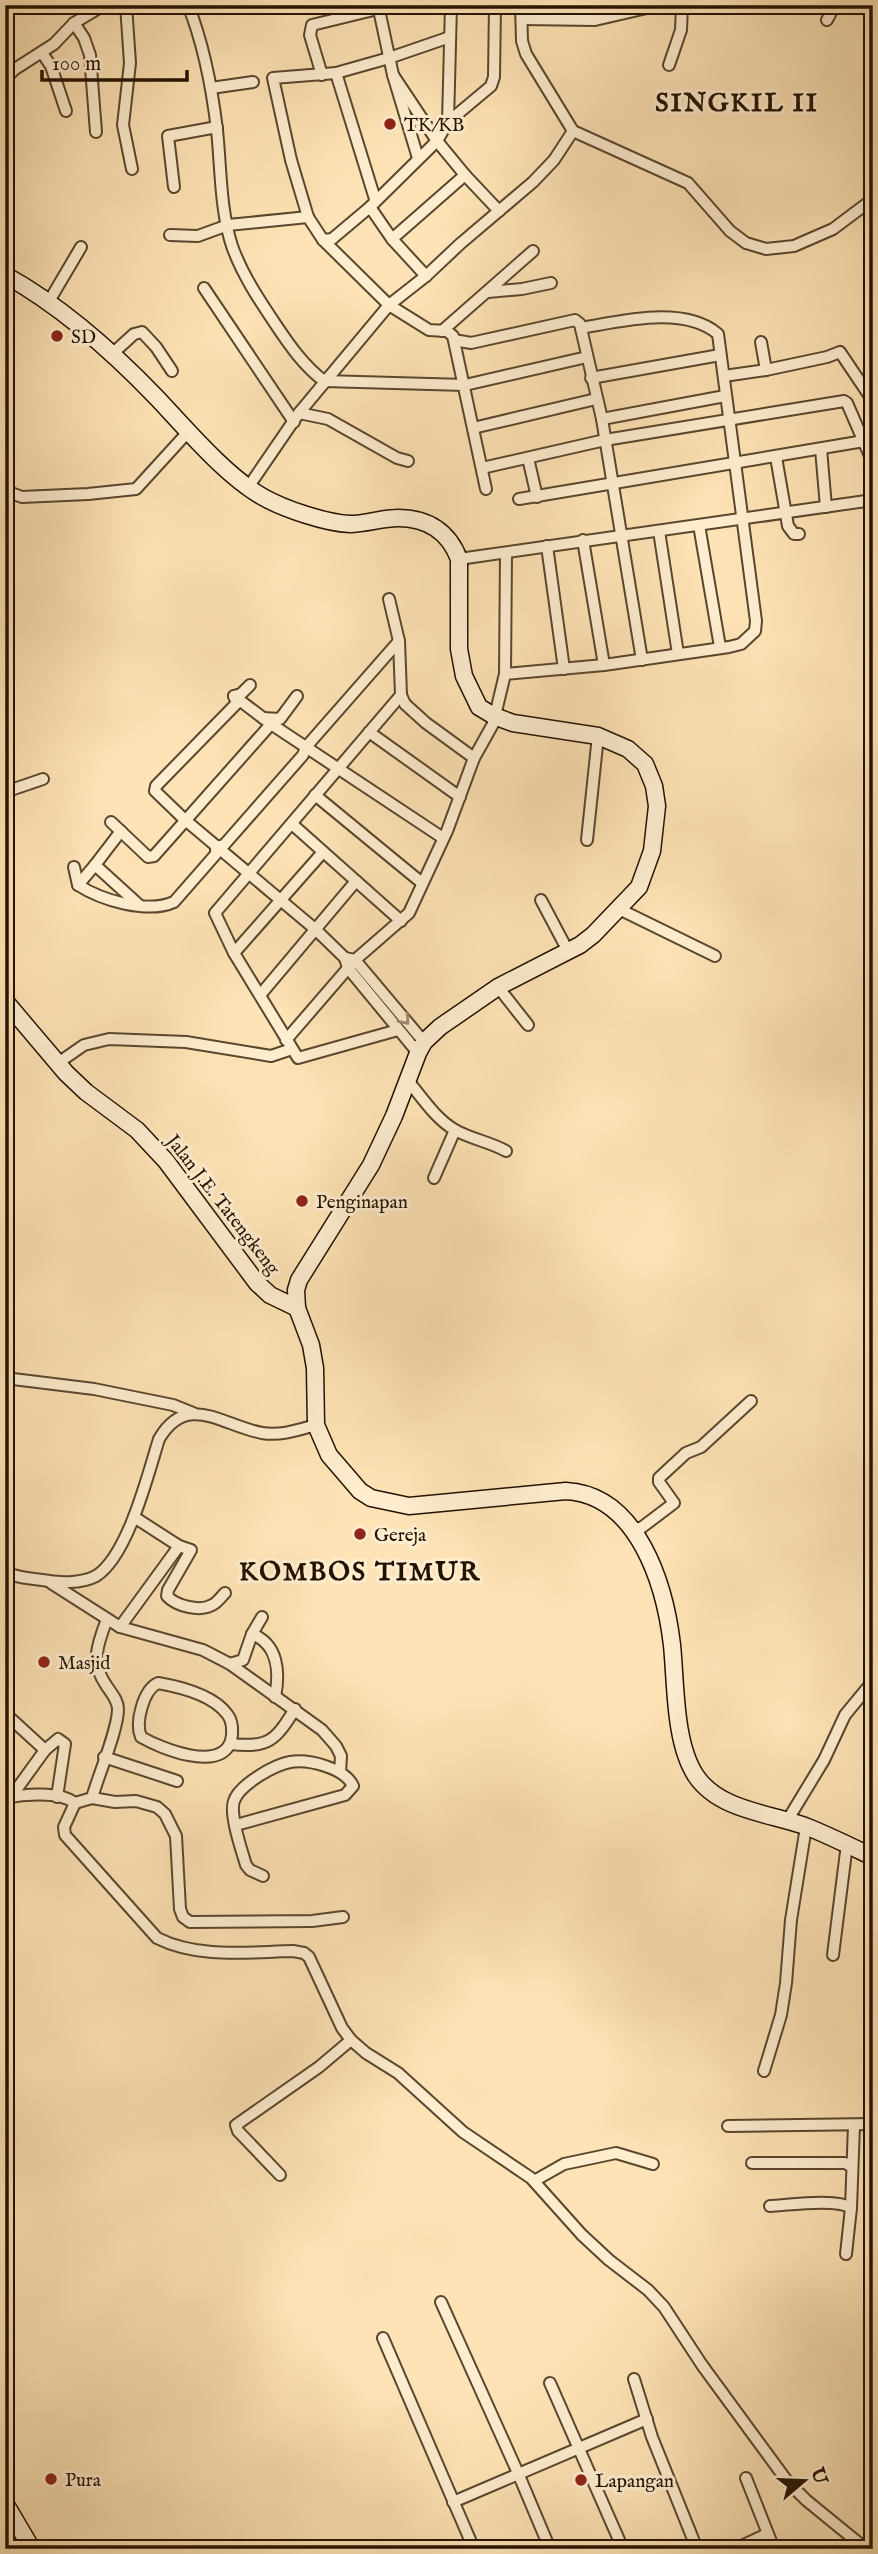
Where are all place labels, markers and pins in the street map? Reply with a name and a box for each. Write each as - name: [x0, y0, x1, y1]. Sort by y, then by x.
- place label: TK/KB: [404, 114, 464, 138]
- marker: TK/KB: [382, 116, 398, 132]
- place label: SD: [71, 326, 96, 350]
- marker: SD: [49, 328, 65, 344]
- place label: Penginapan: [316, 1191, 408, 1215]
- marker: Penginapan: [294, 1193, 310, 1209]
- place label: Gereja: [374, 1524, 427, 1548]
- marker: Gereja: [352, 1526, 368, 1542]
- place label: Masjid: [58, 1652, 111, 1676]
- marker: Masjid: [36, 1654, 52, 1670]
- place label: Pura: [65, 2469, 102, 2493]
- place label: Lapangan: [595, 2470, 674, 2494]
- marker: Pura: [43, 2471, 59, 2487]
- marker: Lapangan: [573, 2472, 589, 2488]

